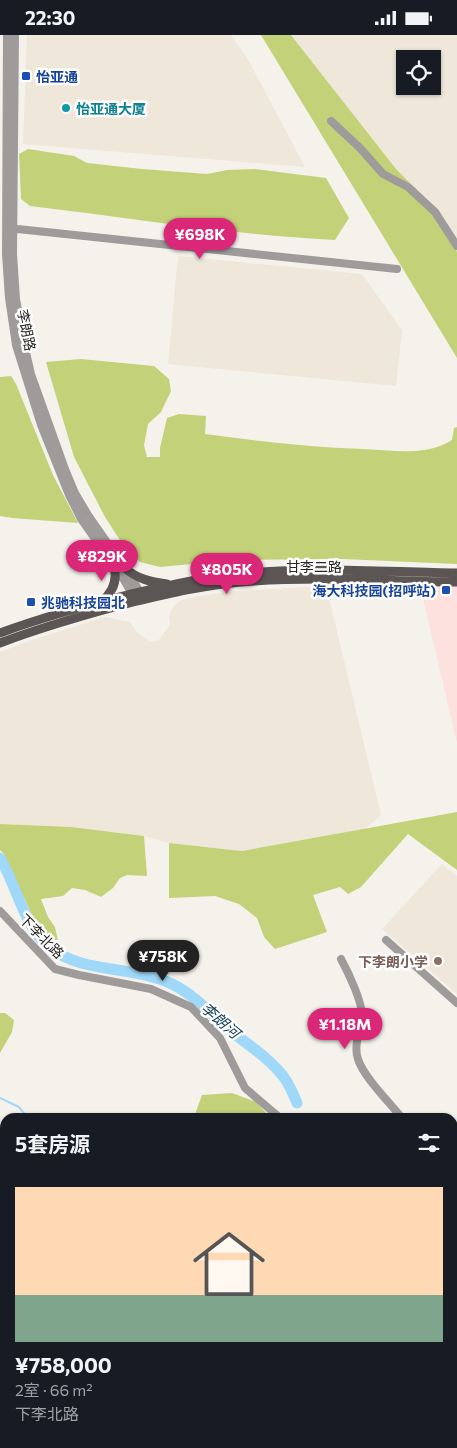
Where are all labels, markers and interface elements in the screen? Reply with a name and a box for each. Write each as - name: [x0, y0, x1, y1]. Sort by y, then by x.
- text: 22:30: [25, 6, 75, 29]
- map controls: [396, 50, 441, 95]
- button: locate: [396, 50, 441, 95]
- place label: 怡亚通: [36, 68, 78, 85]
- marker: 怡亚通: [20, 70, 32, 82]
- place label: 怡亚通大厦: [76, 100, 146, 117]
- marker: 怡亚通大厦: [60, 102, 72, 114]
- pin: ¥698K: [165, 217, 235, 260]
- text: ¥698K: [175, 224, 225, 243]
- street label: 李朗路: [15, 308, 39, 352]
- pin: ¥829K: [67, 539, 137, 582]
- text: ¥829K: [77, 546, 127, 565]
- pin: ¥805K: [192, 553, 262, 595]
- street label: 甘李二路: [286, 558, 342, 575]
- text: ¥805K: [201, 559, 253, 578]
- place label: 海大科技园(招呼站): [312, 582, 436, 599]
- marker: 海大科技园(招呼站): [440, 584, 452, 596]
- place label: 兆驰科技园北: [41, 594, 125, 611]
- marker: 兆驰科技园北: [25, 596, 37, 608]
- street label: 下李北路: [16, 910, 68, 962]
- pin: ¥758K: [128, 939, 198, 982]
- text: ¥758K: [138, 946, 188, 965]
- place label: 下李朗小学: [358, 953, 428, 970]
- marker: 下李朗小学: [432, 955, 444, 967]
- water label: 李朗河: [198, 998, 246, 1044]
- pin: ¥1.18M: [304, 1007, 386, 1050]
- text: ¥1.18M: [318, 1014, 372, 1033]
- icon: filters: [415, 1129, 443, 1157]
- text: 5套房源: [15, 1131, 90, 1156]
- icon: home: [184, 1219, 274, 1309]
- text: ¥758,000: [15, 1352, 112, 1377]
- text: 2室 · 66 m²: [15, 1380, 93, 1399]
- text: 下李北路: [15, 1404, 79, 1423]

